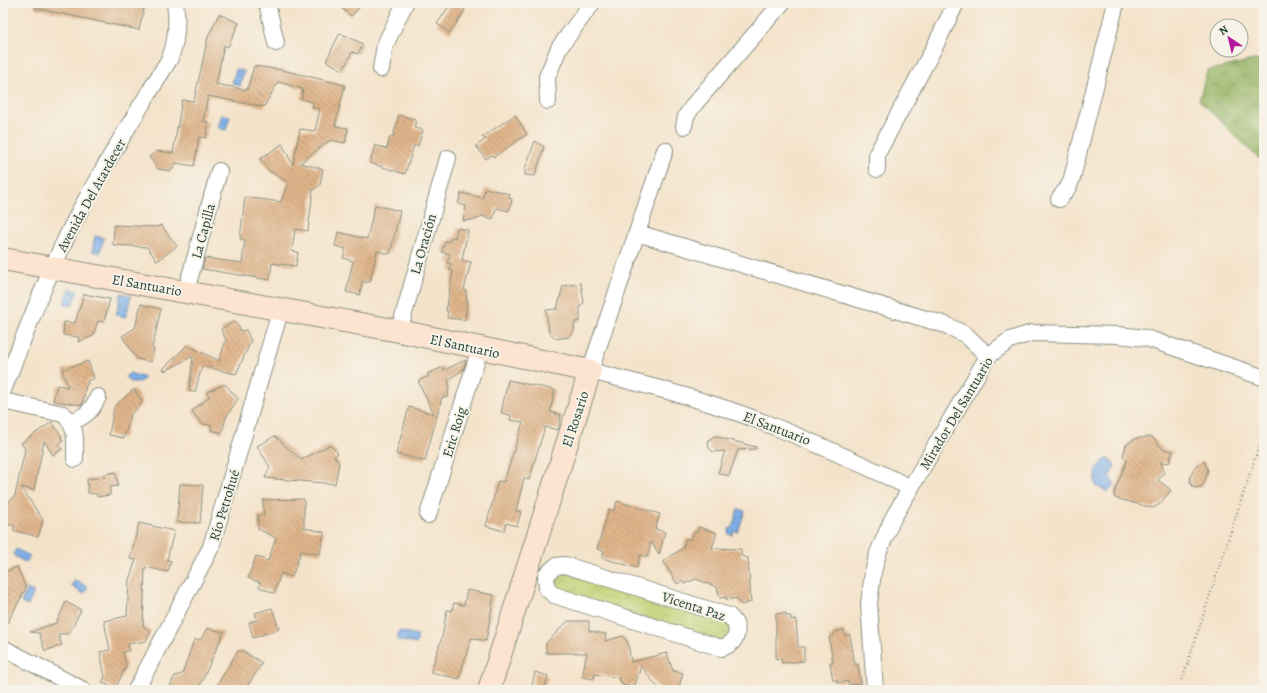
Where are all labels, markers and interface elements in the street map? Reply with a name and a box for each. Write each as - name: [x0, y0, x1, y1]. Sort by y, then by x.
- north arrow: [1209, 18, 1249, 58]
- text: N: [1216, 22, 1231, 39]
- street label: Avenida Del Atardecer: [52, 135, 131, 256]
- street label: La Capilla: [187, 201, 220, 261]
- street label: La Oración: [406, 211, 441, 277]
- street label: El Santuario: [110, 270, 183, 301]
- street label: El Santuario: [428, 330, 502, 363]
- street label: Mirador Del Santuario: [915, 353, 998, 473]
- street label: El Rosario: [557, 389, 593, 450]
- street label: Eric Roig: [438, 405, 471, 460]
- street label: El Santuario: [740, 407, 813, 450]
- street label: Río Petrohué: [205, 467, 244, 543]
- street label: Vicenta Paz: [659, 587, 728, 626]

